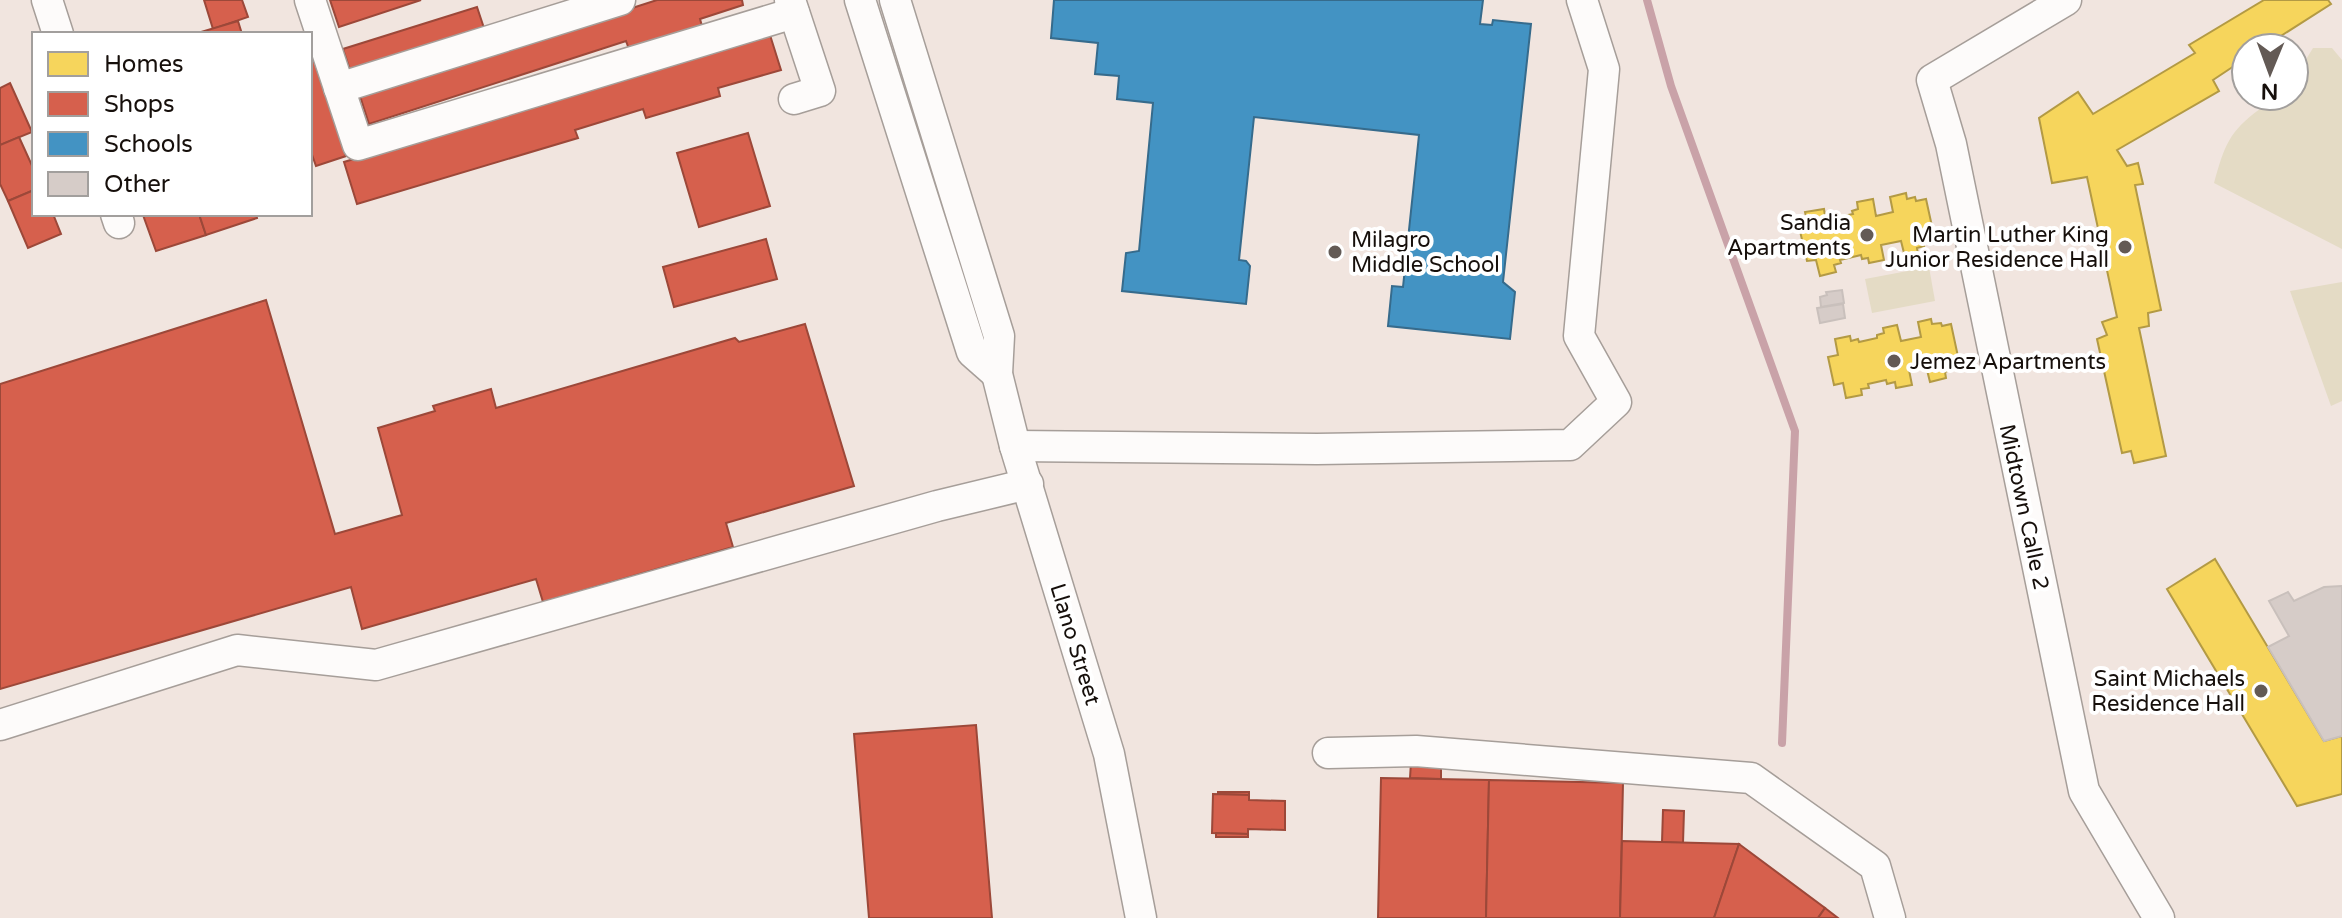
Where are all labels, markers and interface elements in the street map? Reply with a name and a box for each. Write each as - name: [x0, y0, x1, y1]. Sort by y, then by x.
- legend: [32, 32, 312, 216]
- north arrow: [2230, 32, 2310, 112]
- text: Homes: [104, 50, 184, 79]
- text: N: [2261, 78, 2279, 104]
- text: Shops: [104, 90, 174, 119]
- text: Schools: [104, 130, 193, 159]
- text: Other: [104, 170, 171, 199]
- place label: Sandia Apartments: [1727, 210, 1851, 261]
- place label: Martin Luther King Junior Residence Hall: [1885, 222, 2109, 273]
- marker: Sandia Apartments: [1858, 226, 1876, 244]
- place label: Milagro Middle School: [1351, 227, 1500, 278]
- marker: Martin Luther King Junior Residence Hall: [2116, 238, 2134, 256]
- marker: Milagro Middle School: [1326, 243, 1344, 261]
- place label: Jemez Apartments: [1910, 349, 2106, 375]
- marker: Jemez Apartments: [1885, 352, 1903, 370]
- street label: Midtown Calle 2: [1994, 422, 2054, 593]
- street label: Llano Street: [1044, 580, 1106, 708]
- place label: Saint Michaels Residence Hall: [2091, 666, 2245, 717]
- marker: Saint Michaels Residence Hall: [2252, 682, 2270, 700]

